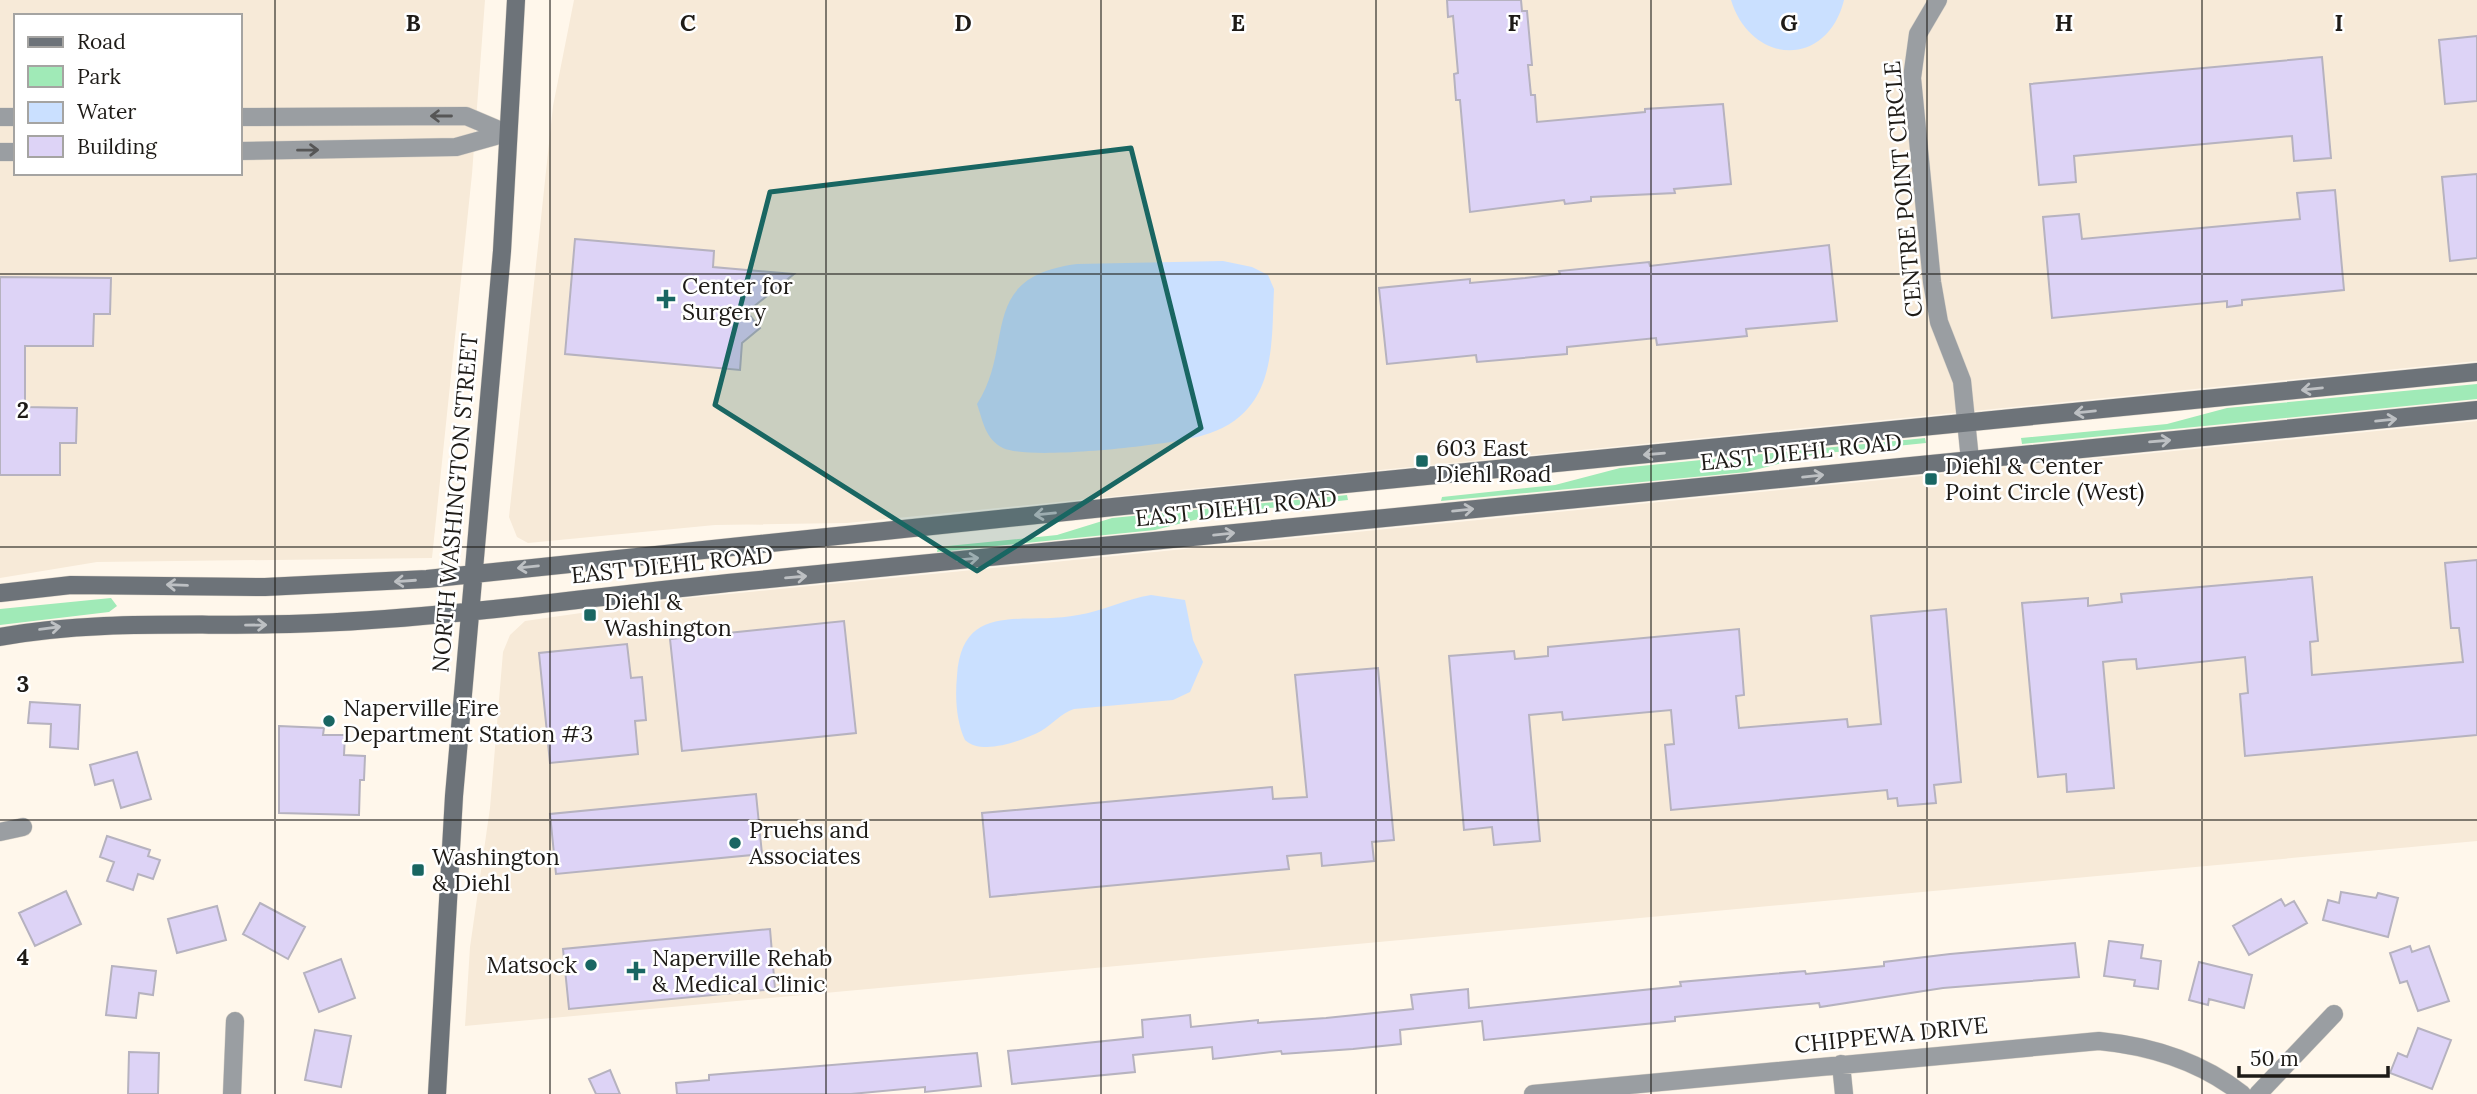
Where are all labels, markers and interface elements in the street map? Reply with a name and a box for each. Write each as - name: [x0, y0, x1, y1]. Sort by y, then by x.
- text: B: [405, 8, 421, 37]
- text: C: [680, 8, 696, 37]
- text: D: [954, 8, 972, 37]
- text: E: [1231, 8, 1245, 37]
- text: F: [1507, 8, 1521, 37]
- text: G: [1780, 8, 1798, 37]
- text: H: [2055, 8, 2073, 37]
- text: I: [2335, 8, 2343, 37]
- legend: [14, 14, 242, 175]
- text: Road: [77, 28, 126, 55]
- street label: CENTRE POINT CIRCLE: [1877, 60, 1928, 318]
- text: Park: [77, 63, 121, 90]
- text: Water: [77, 98, 136, 125]
- one-way arrow: [430, 109, 453, 123]
- text: Building: [77, 133, 157, 160]
- one-way arrow: [296, 143, 319, 156]
- place label: Center for Surgery: [682, 271, 793, 326]
- marker: Center for Surgery: [656, 289, 676, 309]
- street label: NORTH WASHINGTON STREET: [425, 332, 484, 674]
- one-way arrow: [2301, 383, 2323, 396]
- text: 2: [17, 395, 29, 424]
- one-way arrow: [2074, 405, 2096, 418]
- one-way arrow: [2375, 413, 2397, 426]
- street label: EAST DIEHL ROAD: [1699, 426, 1903, 477]
- place label: 603 East Diehl Road: [1436, 433, 1552, 488]
- one-way arrow: [2148, 435, 2171, 448]
- one-way arrow: [1643, 448, 1666, 461]
- place label: Diehl & Center Point Circle (West): [1945, 451, 2144, 507]
- marker: 603 East Diehl Road: [1414, 453, 1430, 469]
- one-way arrow: [1801, 469, 1823, 482]
- marker: Diehl & Center Point Circle (West): [1923, 471, 1939, 487]
- street label: EAST DIEHL ROAD: [1134, 482, 1338, 533]
- one-way arrow: [1451, 504, 1474, 517]
- one-way arrow: [1034, 508, 1057, 521]
- one-way arrow: [1212, 527, 1235, 540]
- street label: EAST DIEHL ROAD: [570, 539, 774, 590]
- one-way arrow: [956, 553, 978, 566]
- one-way arrow: [517, 561, 539, 574]
- one-way arrow: [784, 570, 807, 583]
- one-way arrow: [393, 574, 416, 587]
- one-way arrow: [166, 578, 189, 591]
- place label: Diehl & Washington: [604, 587, 732, 642]
- marker: Diehl & Washington: [582, 607, 598, 623]
- one-way arrow: [244, 618, 267, 632]
- one-way arrow: [38, 621, 61, 634]
- text: 3: [17, 669, 29, 698]
- place label: Naperville Fire Department Station #3: [343, 693, 593, 748]
- marker: Naperville Fire Department Station #3: [321, 713, 337, 729]
- place label: Pruehs and Associates: [748, 815, 869, 870]
- marker: Pruehs and Associates: [727, 835, 743, 851]
- place label: Washington & Diehl: [432, 842, 560, 897]
- marker: Washington & Diehl: [410, 862, 426, 878]
- text: 4: [17, 942, 29, 971]
- place label: Naperville Rehab & Medical Clinic: [652, 943, 832, 998]
- place label: Matsock: [487, 950, 578, 979]
- marker: Matsock: [583, 957, 599, 973]
- marker: Naperville Rehab & Medical Clinic: [626, 961, 646, 981]
- street label: CHIPPEWA DRIVE: [1793, 1010, 1989, 1059]
- scale bar: [2239, 1034, 2388, 1078]
- text: 50 m: [2250, 1045, 2299, 1072]

